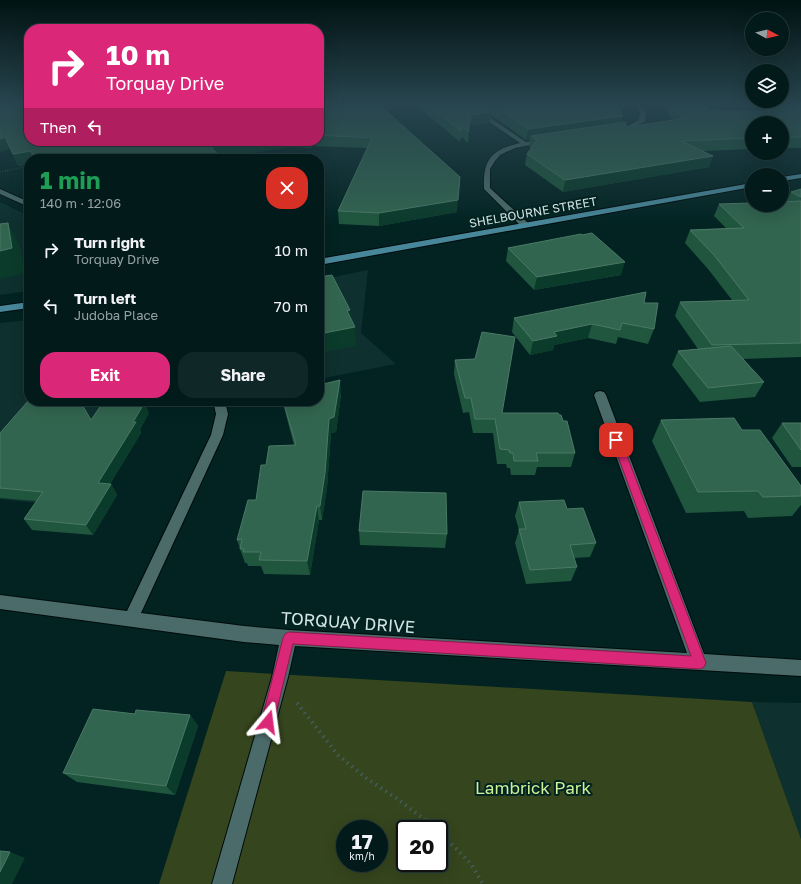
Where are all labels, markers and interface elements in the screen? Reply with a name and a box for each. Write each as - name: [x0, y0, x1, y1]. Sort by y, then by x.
- north arrow: [745, 12, 789, 56]
- map controls: [745, 12, 789, 212]
- text: 10 m: [106, 38, 170, 71]
- icon: right: [40, 40, 92, 92]
- button: layers: [745, 64, 789, 108]
- text: Torquay Drive: [106, 72, 224, 94]
- icon: left: [84, 116, 106, 138]
- button: +: [745, 116, 789, 160]
- text: Then: [40, 118, 76, 136]
- text: 1 min: [40, 165, 100, 194]
- button: close: [266, 167, 308, 209]
- button: −: [745, 168, 789, 212]
- street label: SHELBOURNE STREET: [468, 193, 599, 231]
- text: 140 m · 12:06: [40, 195, 121, 211]
- text: Turn right: [74, 233, 145, 251]
- icon: right: [40, 239, 62, 261]
- text: 10 m: [274, 241, 308, 259]
- text: Torquay Drive: [74, 251, 159, 267]
- text: Turn left: [74, 289, 136, 307]
- icon: left: [40, 295, 62, 317]
- text: 70 m: [274, 297, 308, 315]
- text: Judoba Place: [74, 307, 158, 323]
- button: Exit: [40, 352, 170, 398]
- button: Share: [178, 352, 308, 398]
- pin: [599, 423, 633, 457]
- icon: arrive: [605, 429, 627, 451]
- street label: TORQUAY DRIVE: [280, 607, 416, 637]
- position arrow: [247, 701, 289, 743]
- park label: Lambrick Park: [475, 777, 591, 798]
- speed limit sign: 20: [396, 820, 448, 872]
- text: 17: [351, 829, 373, 853]
- text: km/h: [349, 850, 375, 862]

